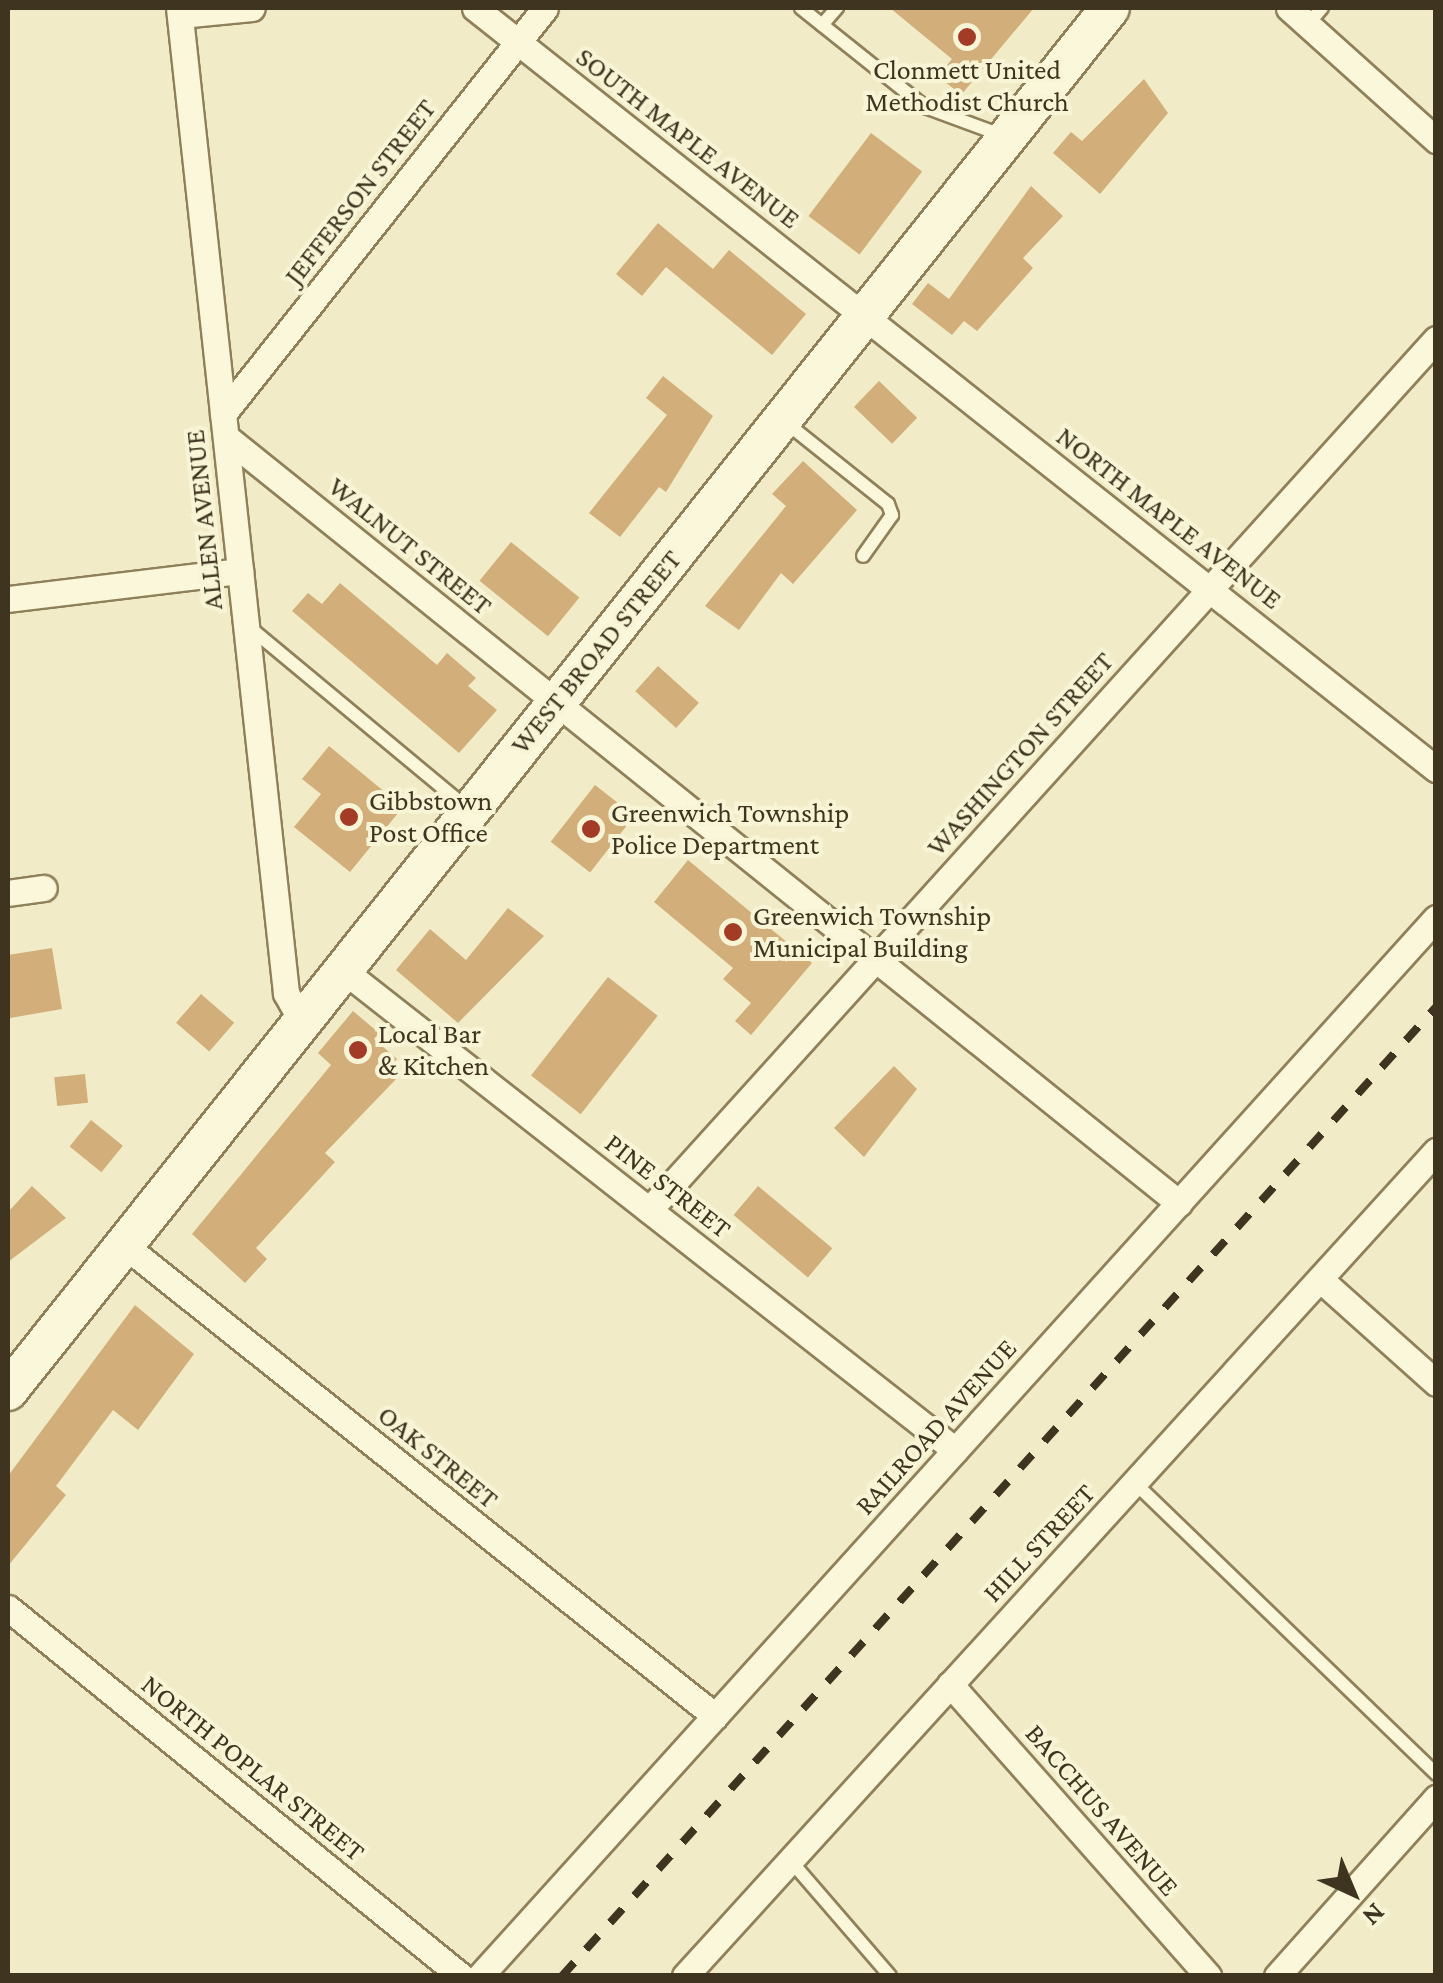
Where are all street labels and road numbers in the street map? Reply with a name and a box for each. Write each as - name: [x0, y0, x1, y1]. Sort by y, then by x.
- street label: SOUTH MAPLE AVENUE: [569, 40, 807, 236]
- street label: JEFFERSON STREET: [277, 92, 443, 292]
- street label: NORTH MAPLE AVENUE: [1050, 420, 1288, 616]
- street label: ALLEN AVENUE: [178, 428, 230, 612]
- street label: WALNUT STREET: [321, 470, 499, 622]
- street label: WEST BROAD STREET: [503, 543, 689, 761]
- street label: WASHINGTON STREET: [919, 645, 1121, 863]
- street label: PINE STREET: [598, 1126, 738, 1246]
- street label: RAILROAD AVENUE: [848, 1332, 1024, 1522]
- street label: OAK STREET: [371, 1398, 505, 1516]
- street label: HILL STREET: [976, 1477, 1102, 1609]
- street label: NORTH POPLAR STREET: [135, 1668, 371, 1868]
- street label: BACCHUS AVENUE: [1018, 1717, 1186, 1903]

